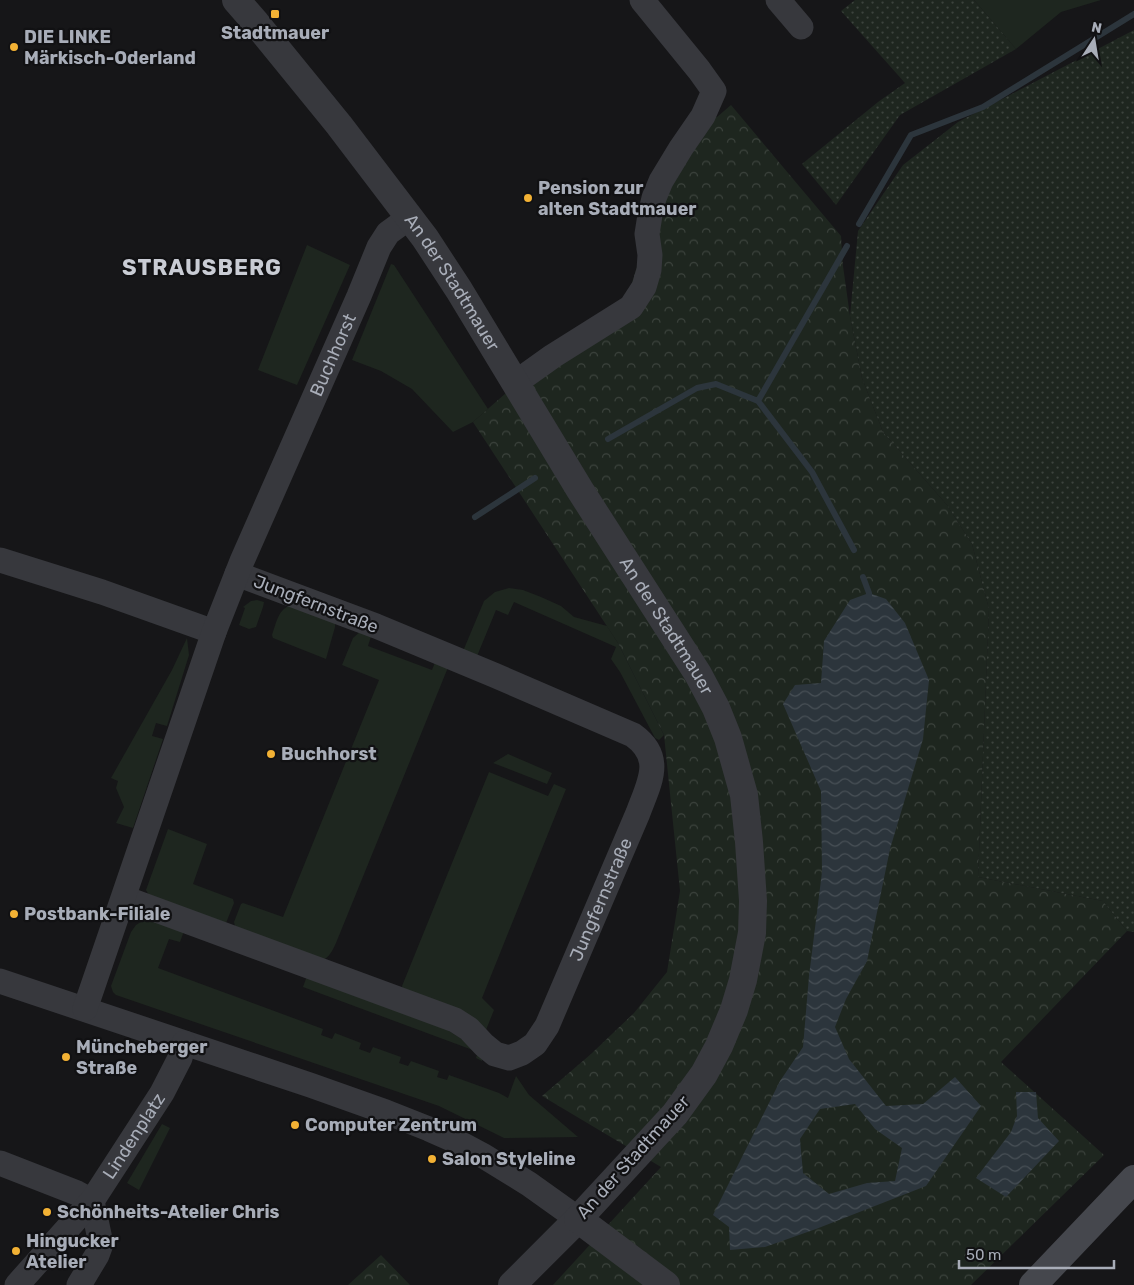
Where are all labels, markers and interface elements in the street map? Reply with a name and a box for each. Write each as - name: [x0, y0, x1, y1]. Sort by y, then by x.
- marker: Stadtmauer: [269, 8, 281, 20]
- north arrow: [1069, 15, 1119, 65]
- text: N: [1090, 18, 1103, 37]
- place label: Stadtmauer: [221, 22, 329, 44]
- place label: DIE LINKE Märkisch-Oderland: [24, 26, 196, 69]
- marker: DIE LINKE Märkisch-Oderland: [8, 41, 20, 53]
- place label: Pension zur alten Stadtmauer: [538, 177, 697, 220]
- marker: Pension zur alten Stadtmauer: [522, 192, 534, 204]
- street label: An der Stadtmauer: [400, 210, 504, 355]
- district label: STRAUSBERG: [122, 254, 282, 281]
- street label: Buchhorst: [305, 310, 361, 400]
- street label: An der Stadtmauer: [615, 553, 718, 699]
- street label: Jungfernstraße: [250, 570, 382, 638]
- place label: Buchhorst: [281, 743, 377, 765]
- marker: Buchhorst: [265, 748, 277, 760]
- street label: Jungfernstraße: [565, 835, 637, 965]
- place label: Postbank-Filiale: [24, 903, 171, 925]
- marker: Postbank-Filiale: [8, 908, 20, 920]
- place label: Müncheberger Straße: [76, 1036, 207, 1079]
- marker: Müncheberger Straße: [60, 1051, 72, 1063]
- street label: Lindenplatz: [98, 1089, 170, 1183]
- street label: An der Stadtmauer: [572, 1091, 694, 1223]
- place label: Computer Zentrum: [305, 1114, 477, 1136]
- marker: Computer Zentrum: [289, 1119, 301, 1131]
- place label: Salon Styleline: [442, 1148, 576, 1170]
- marker: Salon Styleline: [426, 1153, 438, 1165]
- place label: Schönheits-Atelier Chris: [57, 1201, 280, 1223]
- marker: Schönheits-Atelier Chris: [41, 1206, 53, 1218]
- place label: Hingucker Atelier: [26, 1230, 119, 1273]
- scale bar: [959, 1238, 1114, 1270]
- marker: Hingucker Atelier: [10, 1245, 22, 1257]
- text: 50 m: [966, 1246, 1001, 1264]

